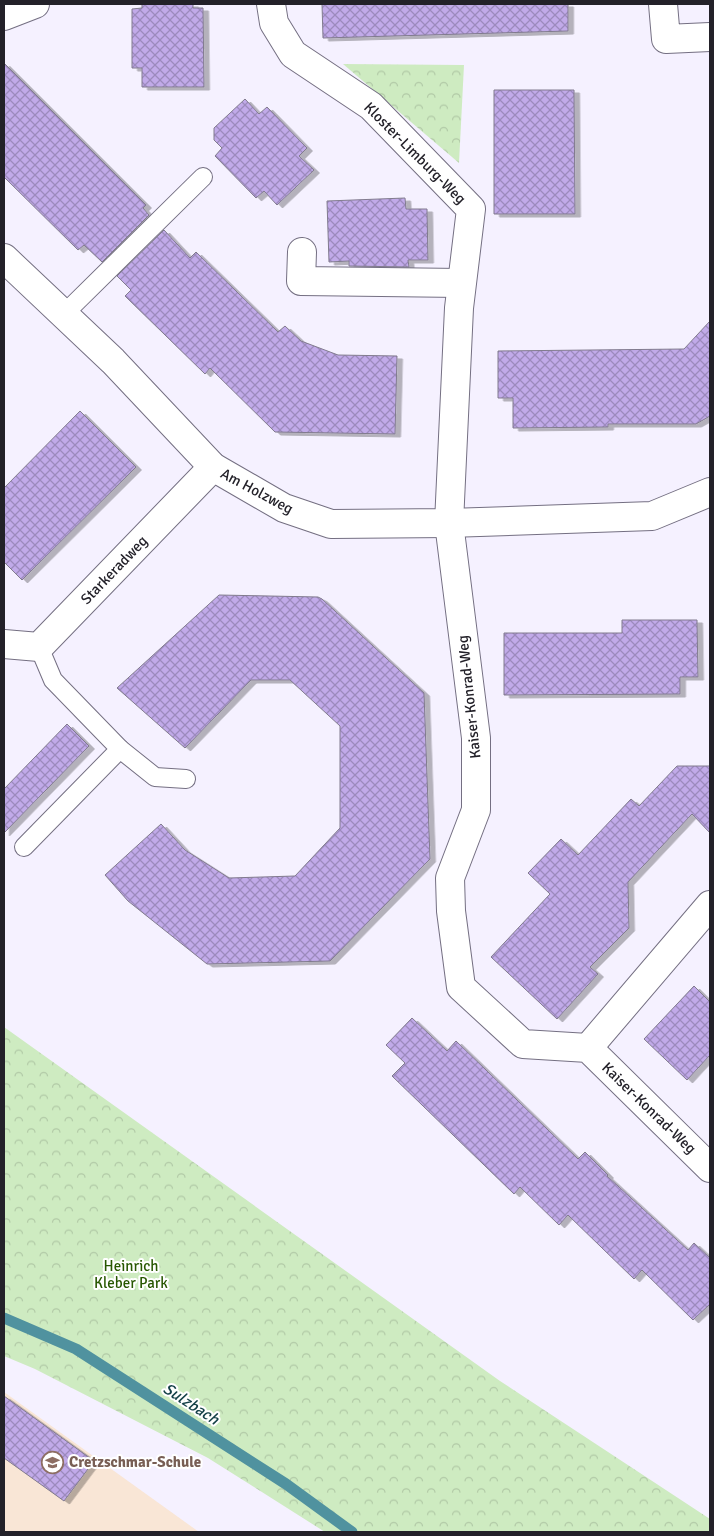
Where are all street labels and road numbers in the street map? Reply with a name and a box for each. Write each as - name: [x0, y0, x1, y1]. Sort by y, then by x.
- street label: Kloster-Limburg-Weg: [360, 98, 470, 208]
- street label: Am Holzweg: [218, 464, 297, 518]
- street label: Starkeradweg: [77, 532, 151, 608]
- street label: Kaiser-Konrad-Weg: [454, 634, 484, 760]
- street label: Kaiser-Konrad-Weg: [598, 1058, 700, 1158]

